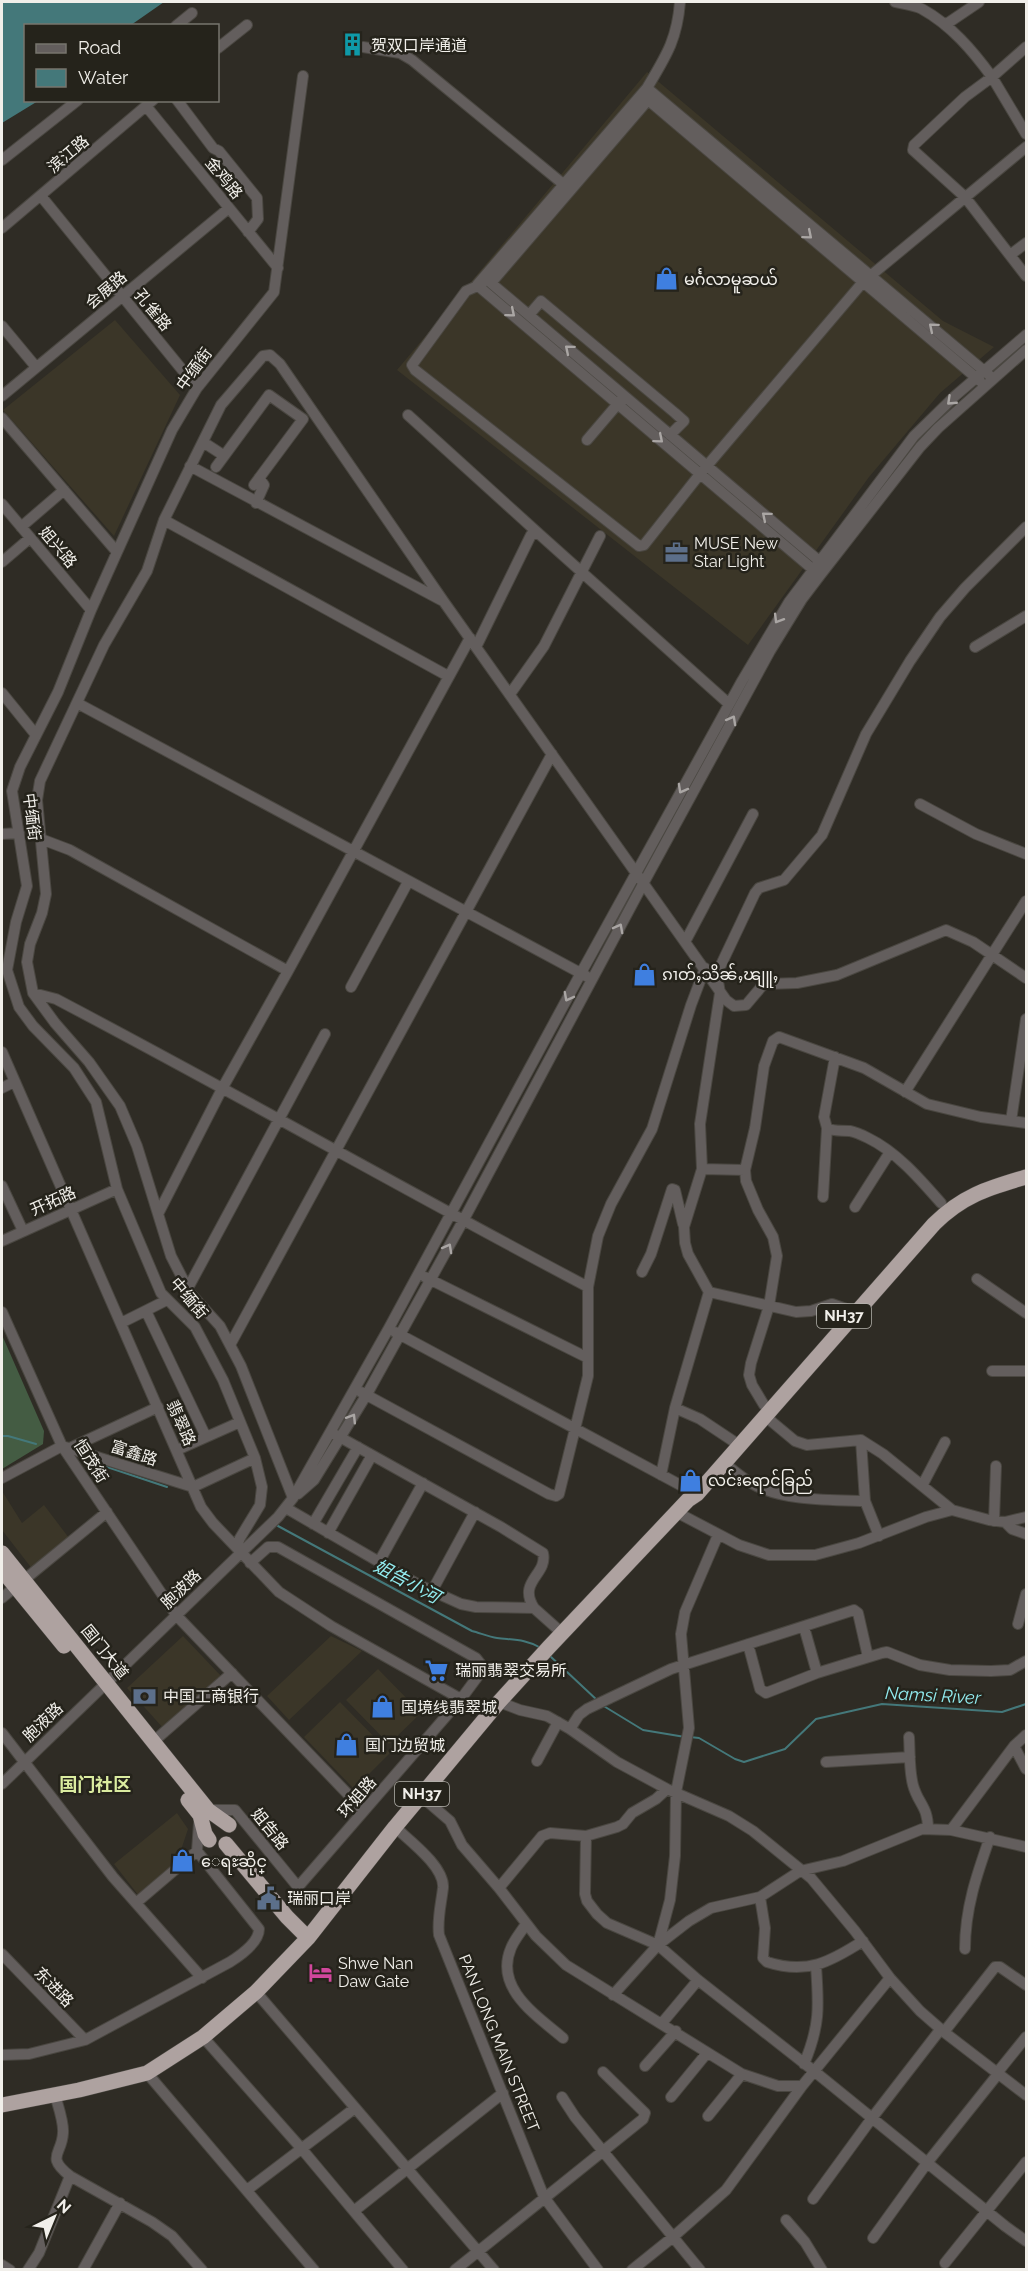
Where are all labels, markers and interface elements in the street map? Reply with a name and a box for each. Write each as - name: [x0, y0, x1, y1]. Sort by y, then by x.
- legend: [24, 24, 219, 102]
- building icon: 贺双口岸通道: [340, 32, 366, 58]
- place label: 贺双口岸通道: [371, 36, 467, 55]
- text: Road: [78, 37, 121, 58]
- text: Water: [78, 67, 129, 88]
- street label: 滨江路: [44, 131, 92, 177]
- street label: 金鸡路: [202, 153, 246, 203]
- one-way arrow: [801, 228, 812, 239]
- shop icon: မင်္ဂလာမူဆယ်: [653, 266, 679, 292]
- street label: 会展路: [82, 267, 130, 313]
- place label: မင်္ဂလာမူဆယ်: [684, 268, 778, 294]
- street label: 孔雀路: [131, 285, 175, 335]
- one-way arrow: [504, 306, 515, 317]
- one-way arrow: [929, 324, 940, 335]
- street label: 中缅街: [172, 344, 216, 394]
- one-way arrow: [565, 345, 576, 356]
- one-way arrow: [947, 394, 957, 405]
- one-way arrow: [652, 432, 663, 443]
- one-way arrow: [761, 512, 772, 523]
- street label: 姐兴路: [35, 523, 81, 571]
- place label: MUSE New Star Light: [694, 534, 778, 571]
- office icon: MUSE New Star Light: [663, 539, 689, 565]
- one-way arrow: [774, 613, 786, 623]
- one-way arrow: [725, 716, 736, 726]
- one-way arrow: [678, 783, 689, 793]
- street label: 中缅街: [20, 792, 44, 842]
- one-way arrow: [612, 924, 623, 934]
- shop icon: ၵၢတ်ႇသိၼ်ႇၽျူႇ: [631, 961, 657, 987]
- place label: ၵၢတ်ႇသိၼ်ႇၽျူႇ: [662, 963, 778, 988]
- one-way arrow: [564, 990, 575, 1001]
- street label: 开拓路: [27, 1183, 79, 1219]
- one-way arrow: [441, 1244, 452, 1255]
- street label: 中缅街: [166, 1274, 212, 1322]
- road number: NH37: [817, 1304, 871, 1328]
- street label: 翡翠路: [163, 1397, 199, 1449]
- one-way arrow: [344, 1414, 356, 1424]
- street label: 恒茂街: [70, 1436, 112, 1486]
- street label: 富鑫路: [108, 1437, 160, 1469]
- shop icon: လင်းရောင်ခြည်: [677, 1467, 703, 1493]
- place label: လင်းရောင်ခြည်: [708, 1469, 813, 1494]
- water label: 姐告小河: [370, 1555, 446, 1609]
- street label: 胞波路: [157, 1565, 205, 1613]
- street label: 国门大道: [77, 1621, 133, 1683]
- supermarket icon: 瑞丽翡翠交易所: [424, 1657, 450, 1683]
- place label: 瑞丽翡翠交易所: [455, 1661, 567, 1680]
- water label: Namsi River: [885, 1682, 982, 1708]
- bank icon: 中国工商银行: [132, 1683, 158, 1709]
- place label: 中国工商银行: [163, 1687, 259, 1706]
- shop icon: 国境线翡翠城: [370, 1694, 396, 1720]
- street label: 胞液路: [19, 1698, 67, 1746]
- place label: 国境线翡翠城: [401, 1698, 497, 1717]
- shop icon: 国门边贸城: [334, 1732, 360, 1758]
- place label: 国门边贸城: [365, 1736, 445, 1755]
- street label: 环姐路: [334, 1773, 380, 1821]
- district label: 国门社区: [59, 1774, 131, 1795]
- road number: NH37: [395, 1782, 449, 1806]
- street label: 姐告路: [248, 1804, 292, 1854]
- shop icon: ေရႊဆိုင္: [170, 1848, 196, 1874]
- place label: ေရႊဆိုင္: [201, 1851, 267, 1876]
- public building icon: 瑞丽口岸: [256, 1885, 282, 1911]
- place label: 瑞丽口岸: [287, 1889, 351, 1908]
- street label: PAN LONG MAIN STREET: [455, 1952, 543, 2135]
- place label: Shwe Nan Daw Gate: [338, 1954, 413, 1991]
- hotel icon: Shwe Nan Daw Gate: [307, 1959, 333, 1985]
- street label: 东进路: [30, 1963, 78, 2011]
- north arrow: [24, 2187, 84, 2247]
- text: N: [53, 2195, 75, 2218]

